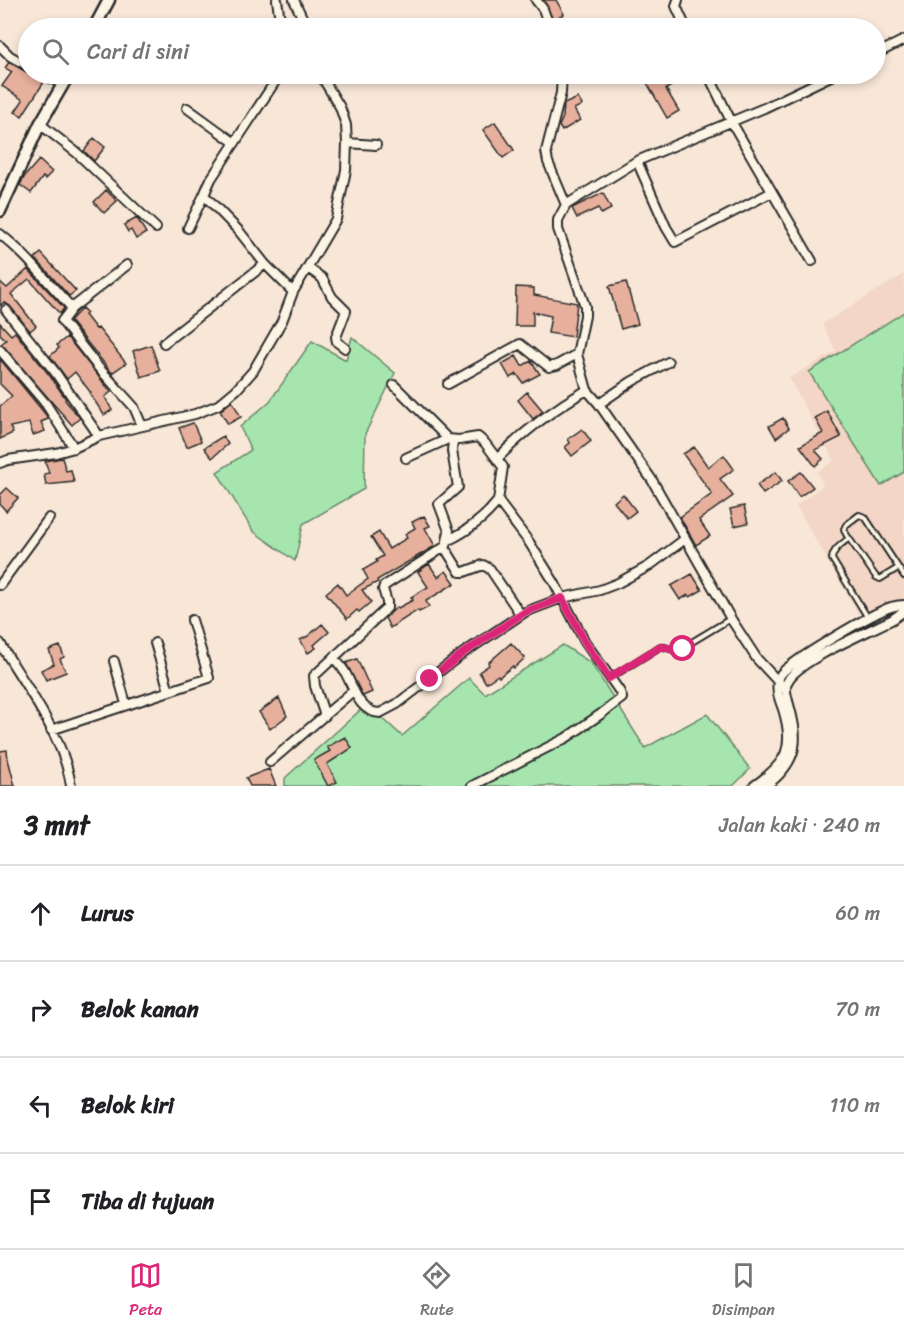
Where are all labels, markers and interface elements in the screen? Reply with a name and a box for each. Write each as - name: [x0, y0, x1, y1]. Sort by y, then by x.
- search box: [18, 18, 886, 84]
- text: Cari di sini: [87, 32, 189, 71]
- icon: search: [39, 35, 72, 68]
- route start: [669, 635, 695, 661]
- route end: [416, 665, 442, 691]
- text: 3 mnt: [24, 802, 90, 848]
- text: Jalan kaki · 240 m: [719, 808, 880, 843]
- text: Lurus: [81, 894, 134, 933]
- text: 60 m: [835, 896, 880, 931]
- icon: ahead: [24, 897, 57, 930]
- text: Belok kanan: [81, 990, 199, 1029]
- text: 70 m: [835, 992, 880, 1027]
- icon: right: [24, 993, 57, 1026]
- text: Belok kiri: [81, 1086, 174, 1125]
- text: 110 m: [830, 1088, 880, 1123]
- icon: left: [24, 1089, 57, 1122]
- text: Tiba di tujuan: [81, 1182, 214, 1221]
- icon: arrive: [24, 1185, 57, 1218]
- tab: Peta: [129, 1259, 162, 1324]
- tab: Rute: [420, 1259, 454, 1324]
- tab: Disimpan: [712, 1259, 775, 1324]

